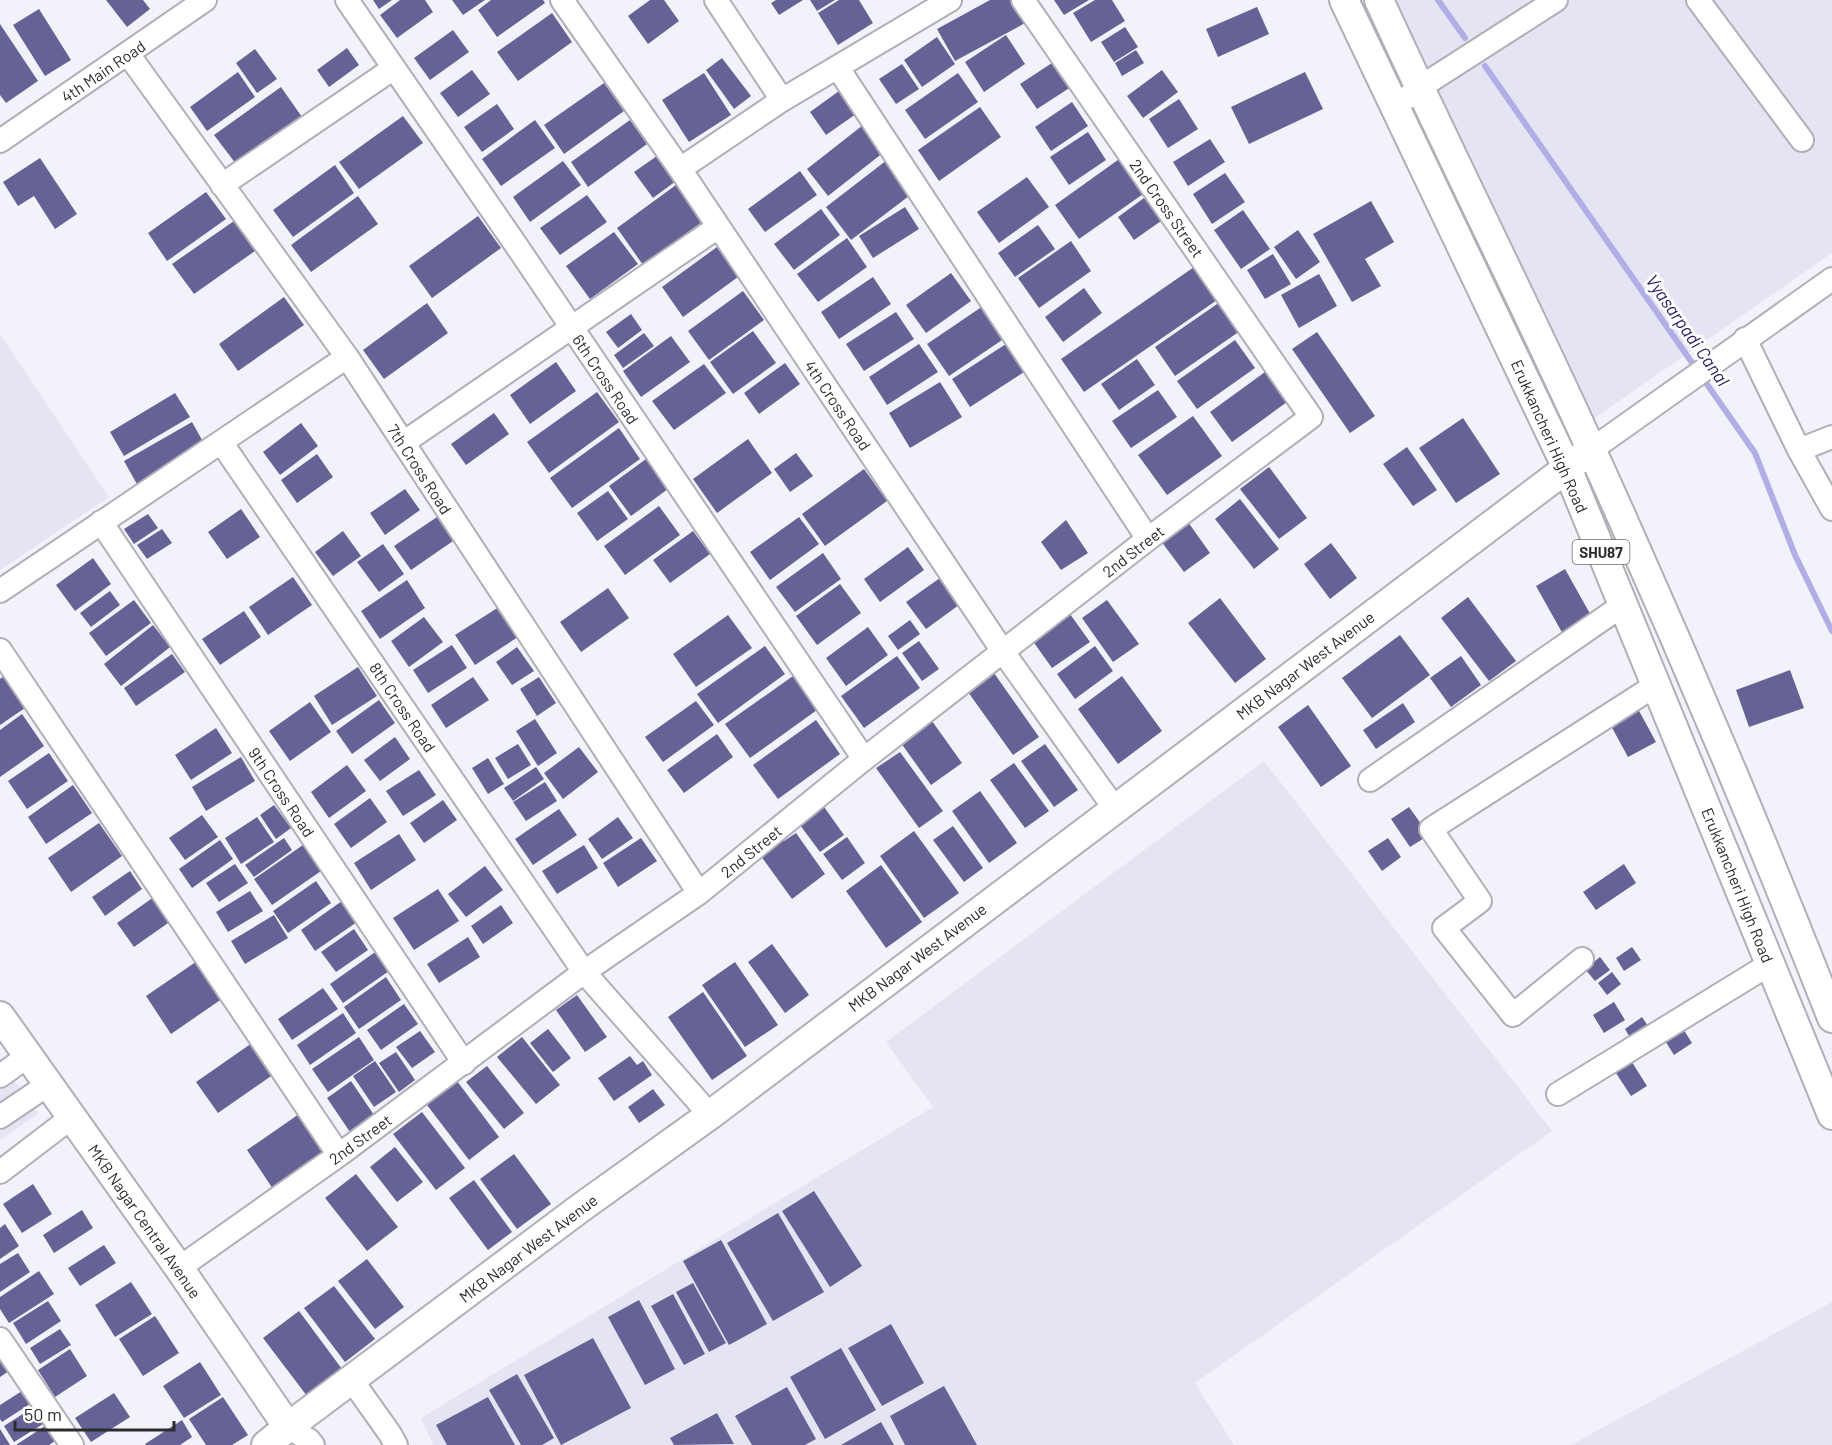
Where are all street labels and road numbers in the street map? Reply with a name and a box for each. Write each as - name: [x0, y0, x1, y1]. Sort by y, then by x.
- street label: 4th Main Road: [57, 36, 149, 106]
- street label: 2nd Cross Street: [1126, 155, 1208, 261]
- street label: 6th Cross Road: [569, 331, 643, 427]
- street label: 4th Cross Road: [801, 356, 875, 454]
- street label: Erukkancheri High Road: [1508, 357, 1592, 515]
- street label: 7th Cross Road: [384, 421, 456, 517]
- street label: 2nd Street: [1098, 521, 1168, 581]
- road number: SHU87: [1572, 540, 1630, 564]
- street label: MKB Nagar West Avenue: [1232, 607, 1378, 723]
- street label: 8th Cross Road: [366, 659, 440, 755]
- street label: 9th Cross Road: [245, 744, 319, 840]
- street label: Erukkancheri High Road: [1698, 805, 1778, 965]
- street label: 2nd Street: [717, 821, 785, 881]
- street label: MKB Nagar West Avenue: [844, 899, 990, 1015]
- street label: 2nd Street: [325, 1110, 395, 1168]
- street label: MKB Nagar Central Avenue: [85, 1140, 205, 1302]
- street label: MKB Nagar West Avenue: [455, 1190, 601, 1306]

